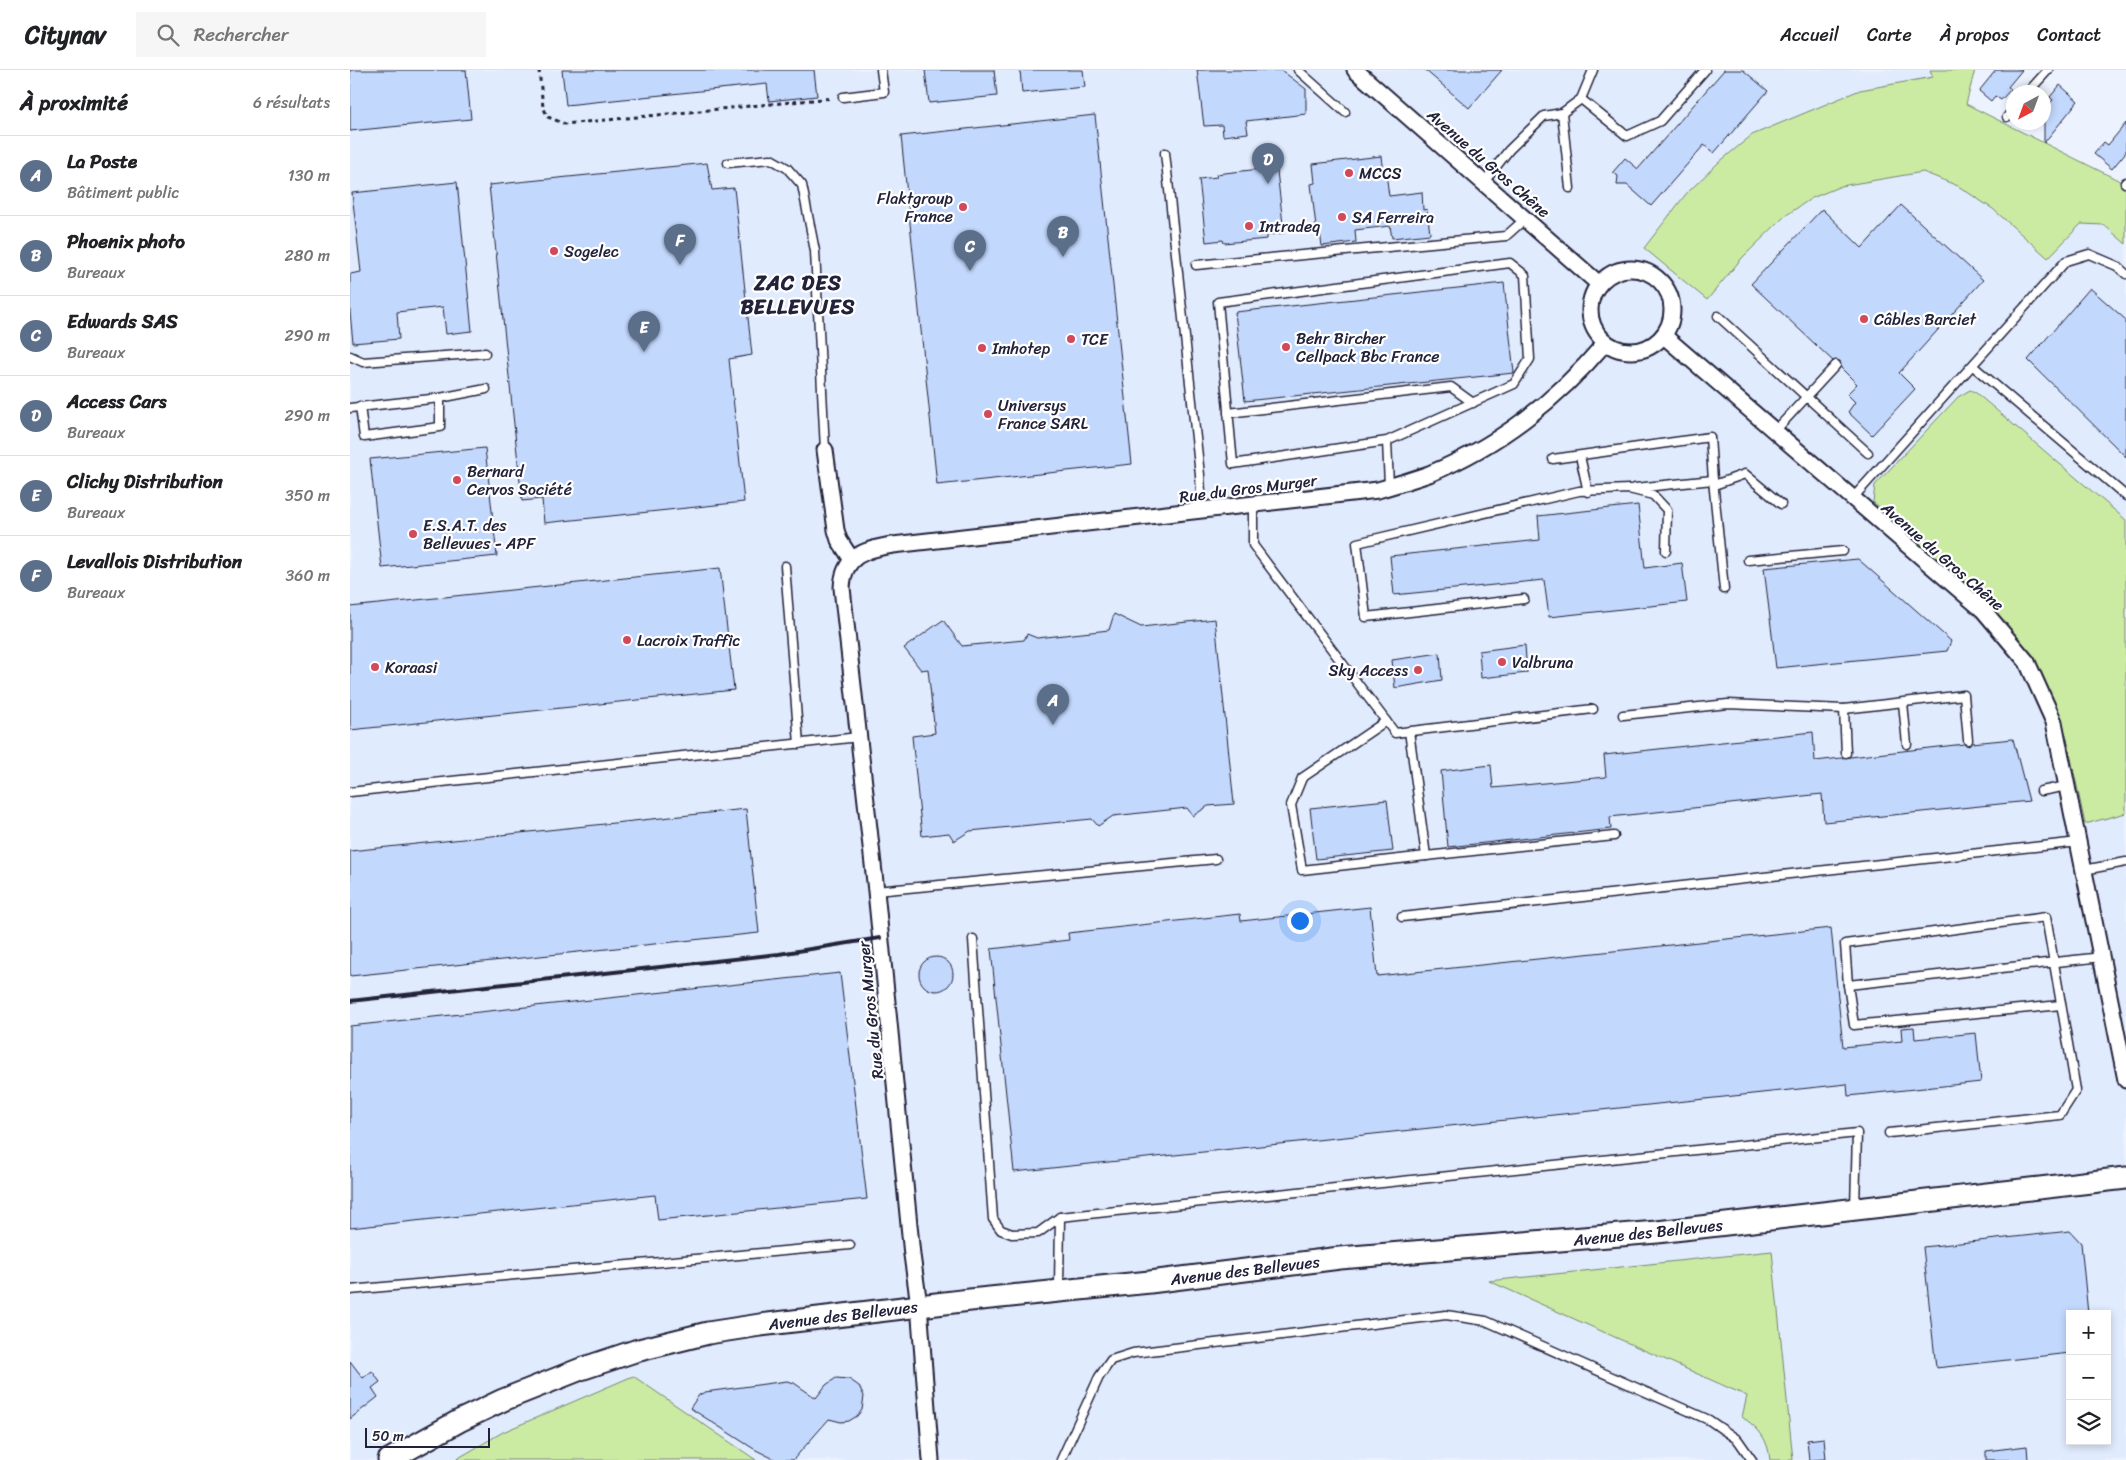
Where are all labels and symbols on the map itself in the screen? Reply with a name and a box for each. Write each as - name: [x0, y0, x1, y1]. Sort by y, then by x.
- north arrow: [2006, 85, 2051, 130]
- street label: Avenue du Gros Chêne: [1420, 101, 1557, 226]
- pin: D: [1252, 143, 1284, 184]
- place label: MCCS: [1359, 159, 1402, 188]
- marker: MCCS: [1343, 167, 1355, 179]
- place label: Flaktgroup France: [877, 184, 954, 231]
- marker: Flaktgroup France: [957, 201, 969, 213]
- place label: SA Ferreira: [1352, 203, 1434, 232]
- marker: SA Ferreira: [1336, 211, 1348, 223]
- place label: Intradeq: [1258, 212, 1320, 241]
- pin: B: [1047, 216, 1079, 257]
- marker: Intradeq: [1243, 220, 1255, 232]
- pin: F: [664, 224, 696, 265]
- pin: C: [954, 230, 986, 271]
- place label: Sogelec: [564, 237, 619, 266]
- marker: Sogelec: [548, 245, 560, 257]
- district label: ZAC DES BELLEVUES: [740, 264, 856, 326]
- place label: Câbles Barciet: [1874, 305, 1977, 334]
- pin: E: [628, 311, 660, 352]
- marker: Câbles Barciet: [1858, 313, 1870, 325]
- place label: Behr Bircher Cellpack Bbc France: [1296, 324, 1439, 371]
- place label: TCE: [1081, 325, 1109, 354]
- marker: TCE: [1065, 333, 1077, 345]
- place label: Imhotep: [991, 334, 1051, 363]
- marker: Behr Bircher Cellpack Bbc France: [1280, 341, 1292, 353]
- marker: Imhotep: [976, 342, 988, 354]
- place label: Universys France SARL: [998, 391, 1089, 438]
- marker: Universys France SARL: [982, 408, 994, 420]
- place label: Bernard Cervos Société: [467, 457, 572, 504]
- street label: Rue du Gros Murger: [1178, 465, 1320, 511]
- marker: Bernard Cervos Société: [451, 474, 463, 486]
- street label: Avenue du Gros Chêne: [1874, 494, 2011, 619]
- place label: E.S.A.T. des Bellevues - APF: [423, 511, 536, 558]
- marker: E.S.A.T. des Bellevues - APF: [407, 528, 419, 540]
- place label: Lacroix Traffic: [637, 626, 740, 655]
- marker: Lacroix Traffic: [621, 634, 633, 646]
- place label: Valbruna: [1512, 648, 1573, 677]
- place label: Koraasi: [385, 653, 438, 682]
- place label: Sky Access: [1328, 656, 1408, 685]
- marker: Valbruna: [1496, 656, 1508, 668]
- marker: Koraasi: [369, 661, 381, 673]
- marker: Sky Access: [1412, 664, 1424, 676]
- pin: A: [1037, 684, 1069, 725]
- your location: [1287, 908, 1313, 934]
- street label: Rue du Gros Murger: [849, 938, 892, 1080]
- street label: Avenue des Bellevues: [1571, 1210, 1725, 1255]
- street label: Avenue des Bellevues: [1168, 1247, 1322, 1294]
- street label: Avenue des Bellevues: [766, 1292, 920, 1339]
- scale bar: [365, 1425, 490, 1448]

